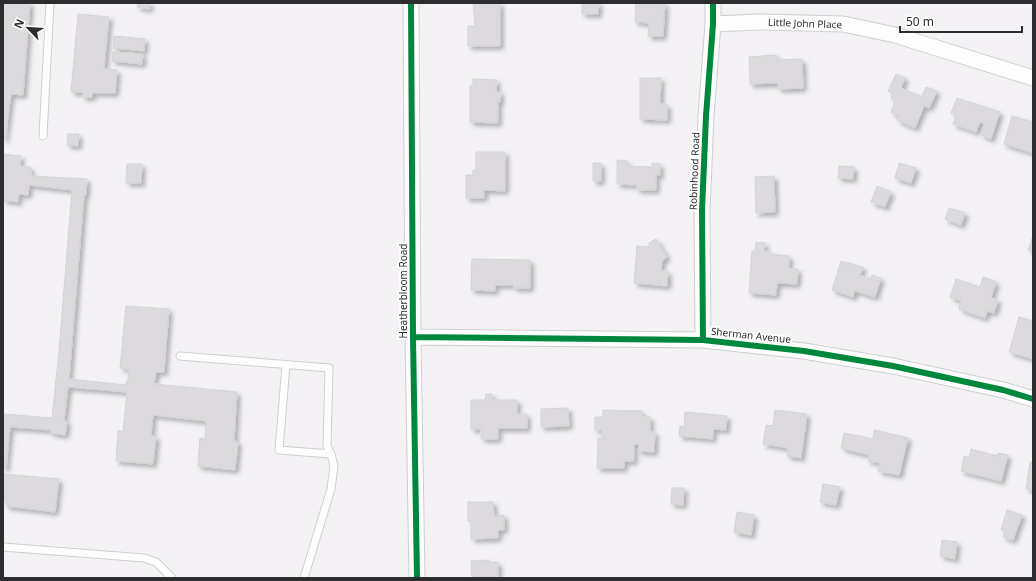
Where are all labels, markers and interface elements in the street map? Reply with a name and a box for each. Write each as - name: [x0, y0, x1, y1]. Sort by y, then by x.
- north arrow: [8, 8, 48, 48]
- scale bar: [900, 8, 1022, 34]
- text: 50 m: [906, 13, 934, 30]
- street label: Little John Place: [768, 15, 843, 31]
- text: N: [10, 16, 27, 31]
- street label: Robinhood Road: [686, 132, 702, 210]
- street label: Heatherbloom Road: [396, 243, 410, 339]
- street label: Sherman Avenue: [710, 324, 792, 346]

